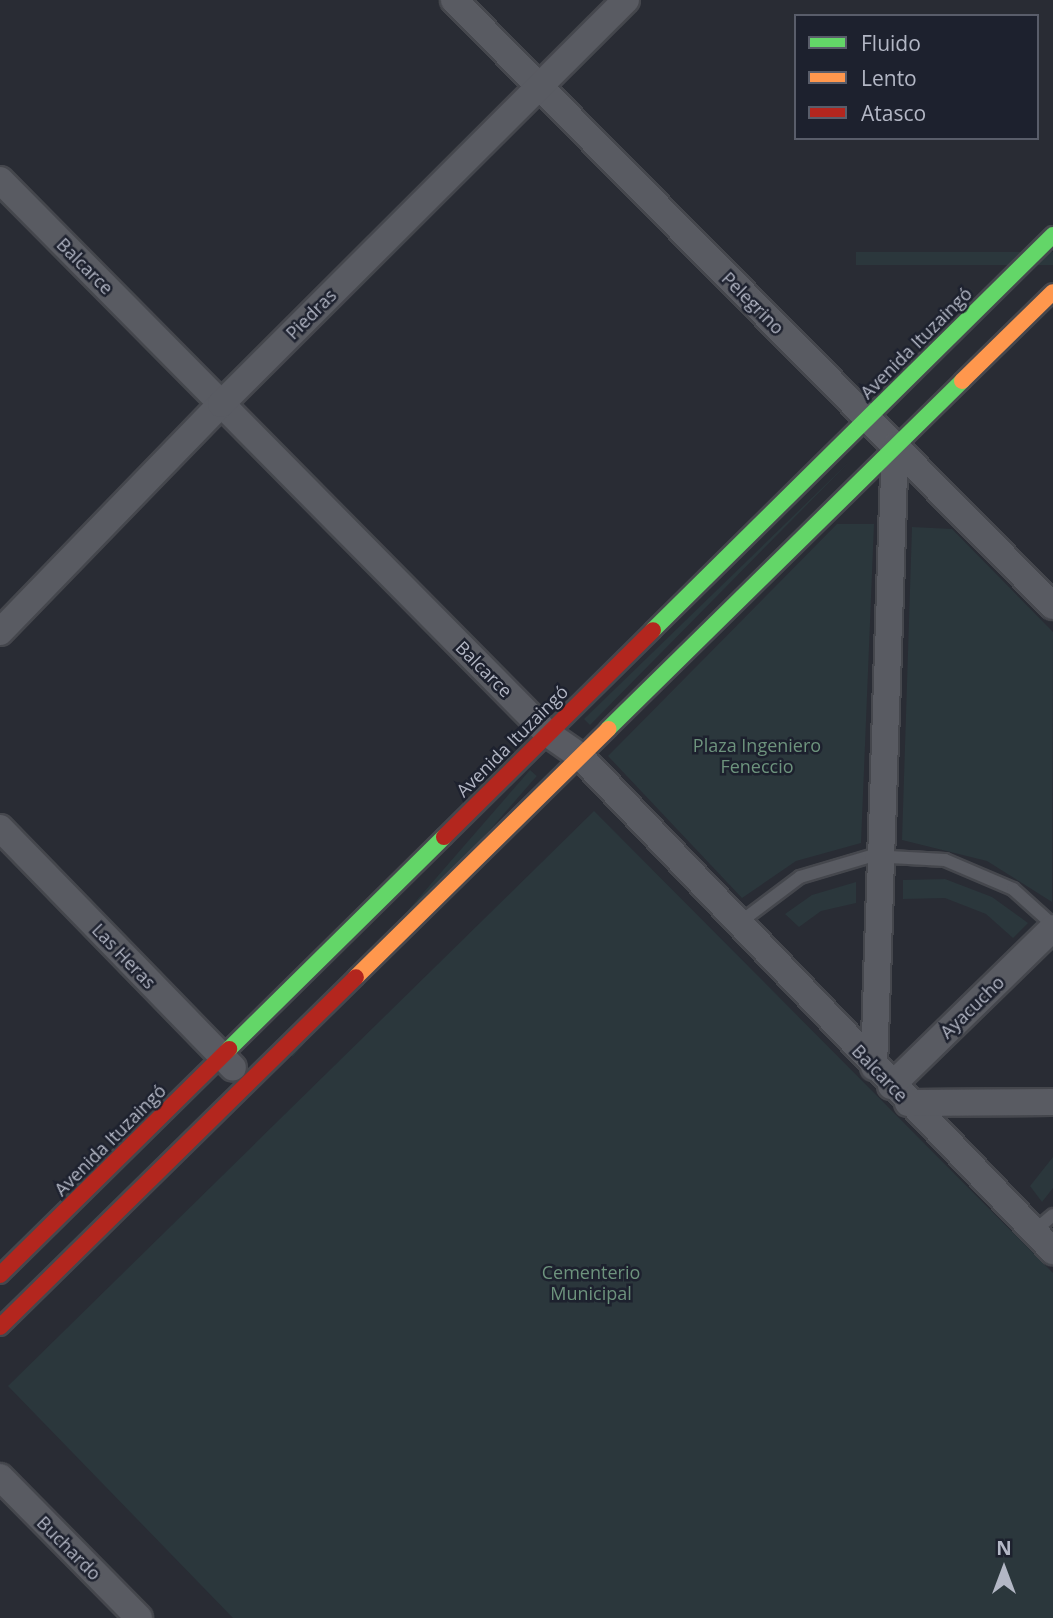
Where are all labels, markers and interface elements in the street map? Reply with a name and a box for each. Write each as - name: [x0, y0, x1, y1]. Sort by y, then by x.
- legend: [794, 14, 1039, 140]
- text: Fluido: [861, 29, 921, 57]
- text: Lento: [861, 64, 917, 92]
- text: Atasco: [861, 99, 926, 127]
- street label: Balcarce: [52, 233, 118, 299]
- street label: Pelegrino: [717, 267, 789, 339]
- street label: Avenida Ituzaingó: [856, 283, 976, 403]
- street label: Piedras: [281, 284, 341, 344]
- street label: Balcarce: [451, 636, 517, 702]
- street label: Avenida Ituzaingó: [452, 681, 572, 801]
- park label: Plaza Ingeniero Feneccio: [693, 735, 821, 778]
- street label: Las Heras: [88, 919, 160, 993]
- street label: Ayacucho: [936, 971, 1008, 1043]
- street label: Balcarce: [848, 1040, 912, 1106]
- street label: Avenida Ituzaingó: [50, 1080, 170, 1200]
- park label: Cementerio Municipal: [542, 1262, 640, 1304]
- street label: Buchardo: [33, 1512, 105, 1584]
- north arrow: [969, 1534, 1039, 1604]
- text: N: [996, 1535, 1012, 1561]

